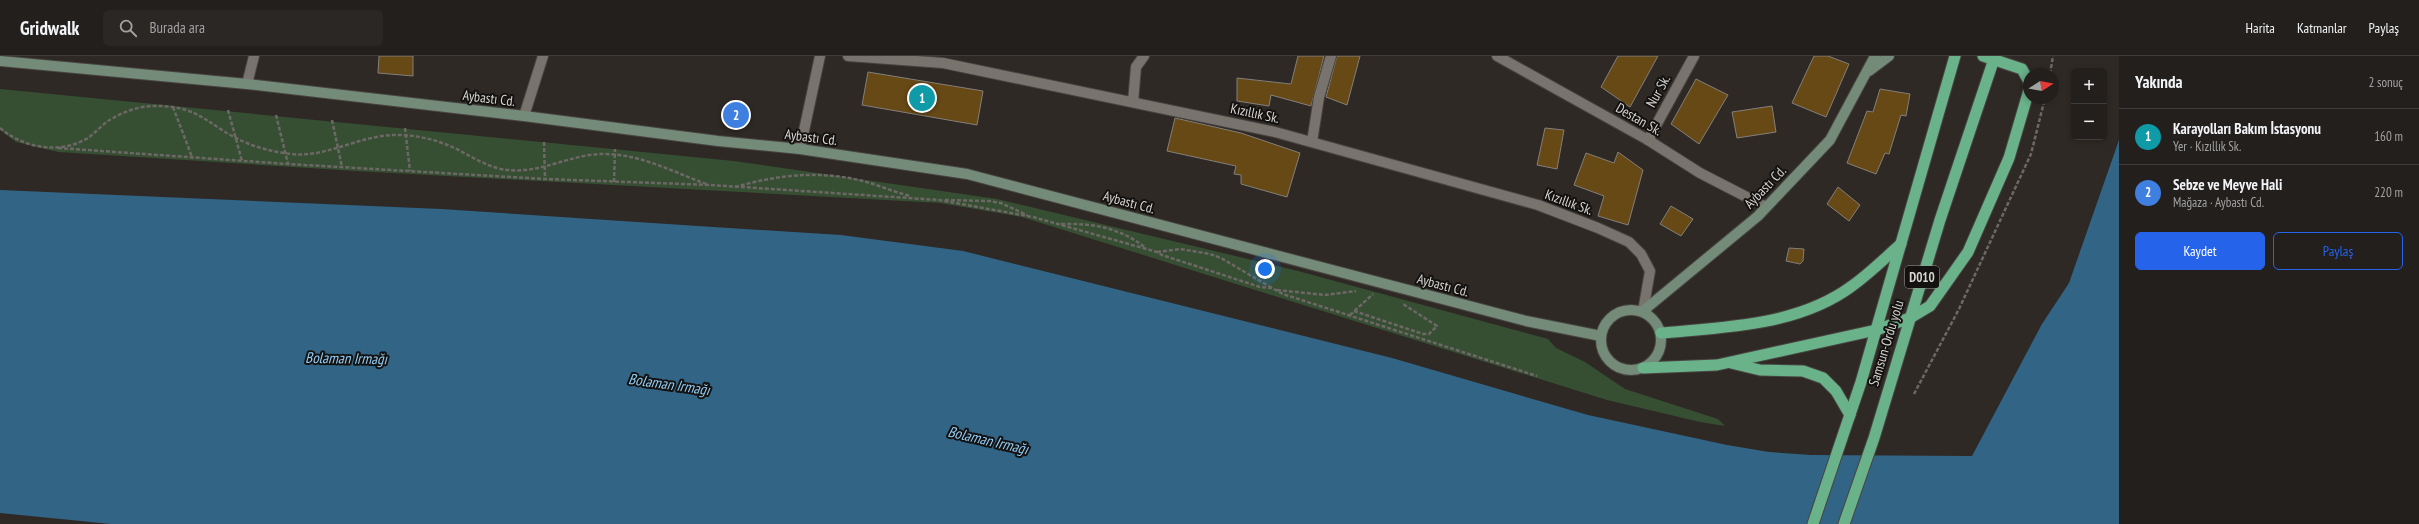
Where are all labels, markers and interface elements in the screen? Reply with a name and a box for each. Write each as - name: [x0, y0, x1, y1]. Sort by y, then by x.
- search box: [103, 10, 383, 46]
- text: Gridwalk: [20, 16, 79, 40]
- icon: search: [117, 17, 139, 39]
- text: Burada ara: [149, 18, 205, 37]
- text: Harita: [2246, 19, 2275, 37]
- text: Katmanlar: [2297, 19, 2347, 37]
- text: Paylaş: [2369, 19, 2399, 37]
- north arrow: [2023, 68, 2059, 104]
- map controls: [2071, 68, 2107, 140]
- button: +: [2071, 68, 2107, 104]
- text: Yakında: [2135, 71, 2182, 93]
- street label: Nur Sk.: [1642, 72, 1674, 110]
- text: 2 sonuç: [2368, 74, 2403, 91]
- pin: 1: [909, 83, 935, 113]
- street label: Aybastı Cd.: [462, 86, 516, 110]
- street label: Kızıllık Sk.: [1229, 99, 1281, 127]
- street label: Destan Sk.: [1613, 99, 1665, 139]
- pin: 2: [723, 100, 749, 130]
- button: −: [2071, 104, 2107, 140]
- text: Karayolları Bakım İstasyonu: [2173, 119, 2321, 138]
- street label: Aybastı Cd.: [784, 125, 838, 149]
- text: 1: [2145, 128, 2151, 145]
- text: 160 m: [2374, 128, 2403, 145]
- text: Yer · Kızıllık Sk.: [2173, 138, 2241, 155]
- street label: Aybastı Cd.: [1740, 162, 1790, 212]
- text: Sebze ve Meyve Hali: [2173, 175, 2282, 194]
- text: 2: [2145, 184, 2151, 201]
- text: 220 m: [2374, 184, 2403, 201]
- street label: Kızıllık Sk.: [1543, 185, 1595, 219]
- street label: Aybastı Cd.: [1101, 186, 1157, 218]
- text: Mağaza · Aybastı Cd.: [2173, 194, 2264, 211]
- button: Kaydet: [2135, 232, 2265, 270]
- button: Paylaş: [2273, 232, 2403, 270]
- your location: [1255, 259, 1275, 279]
- road number: D010: [1905, 266, 1939, 288]
- street label: Aybastı Cd.: [1415, 269, 1471, 301]
- street label: Samsun-Ordu yolu: [1864, 298, 1908, 388]
- water label: Bolaman Irmağı: [305, 348, 389, 368]
- water label: Bolaman Irmağı: [627, 369, 712, 399]
- water label: Bolaman Irmağı: [946, 422, 1032, 459]

